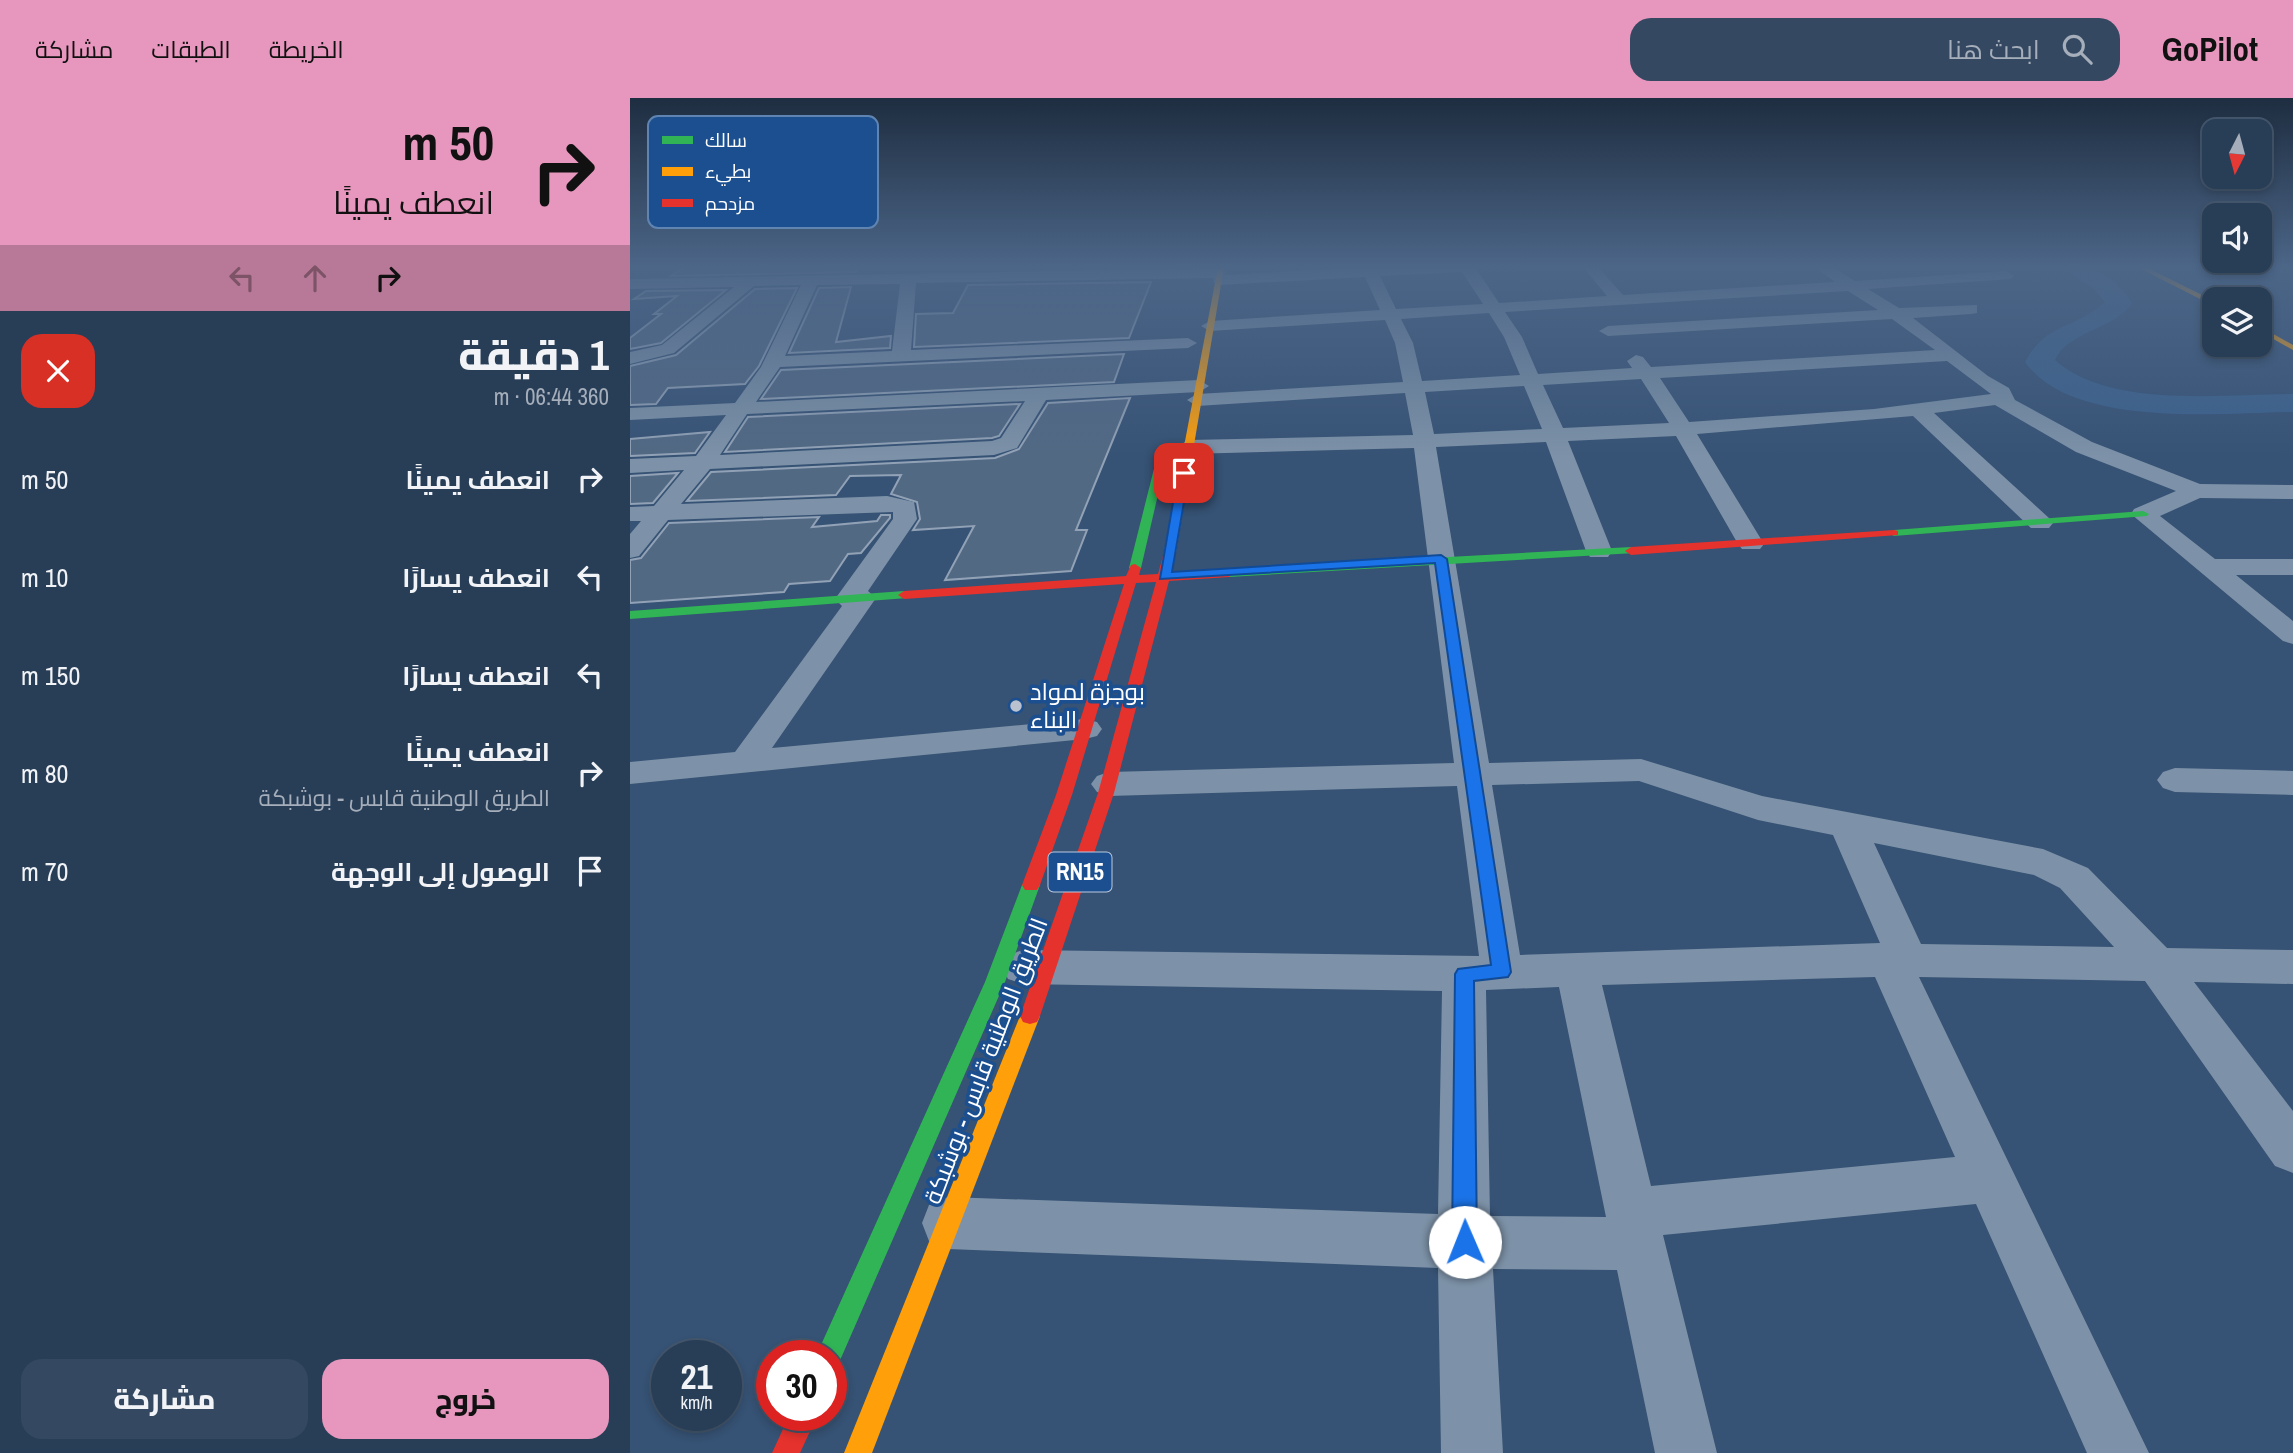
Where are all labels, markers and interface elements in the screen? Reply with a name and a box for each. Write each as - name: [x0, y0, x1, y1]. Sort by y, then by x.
- search box: [1630, 18, 2120, 81]
- text: GoPilot: [2162, 27, 2258, 71]
- icon: search: [2058, 30, 2096, 68]
- text: ابحث هنا: [1947, 32, 2040, 67]
- text: مشاركة: [35, 33, 113, 65]
- text: الطبقات: [151, 33, 231, 65]
- text: الخريطة: [269, 33, 344, 65]
- text: 50 m: [402, 109, 494, 175]
- legend: [648, 116, 878, 228]
- north arrow: [2202, 119, 2272, 189]
- map controls: [2202, 119, 2272, 357]
- icon: right: [518, 126, 609, 217]
- text: سالك: [705, 127, 747, 153]
- text: بطيء: [705, 158, 751, 186]
- text: انعطف يمينًا: [333, 181, 494, 224]
- text: مزدحم: [705, 190, 755, 217]
- button: sound: [2202, 203, 2272, 273]
- icon: left: [223, 259, 261, 297]
- icon: ahead: [296, 259, 334, 297]
- icon: right: [369, 259, 407, 297]
- button: layers: [2202, 287, 2272, 357]
- text: 1 دقيقة: [458, 327, 609, 383]
- button: close: [21, 334, 95, 408]
- text: 360 m · 06:44: [494, 381, 609, 412]
- pin: [1154, 443, 1214, 503]
- icon: arrive: [1165, 454, 1203, 492]
- icon: right: [571, 460, 609, 498]
- text: 50 m: [21, 462, 68, 497]
- text: انعطف يمينًا: [405, 462, 550, 497]
- icon: left: [571, 558, 609, 596]
- text: 10 m: [21, 560, 68, 595]
- text: انعطف يسارًا: [402, 560, 550, 595]
- icon: left: [571, 656, 609, 694]
- text: 150 m: [21, 658, 80, 693]
- text: انعطف يسارًا: [402, 658, 550, 693]
- place label: بوجزة لمواد البناء: [1030, 675, 1145, 735]
- marker: بوجزة لمواد البناء: [1008, 698, 1024, 714]
- text: انعطف يمينًا: [405, 734, 550, 769]
- icon: right: [571, 754, 609, 792]
- text: 80 m: [21, 756, 68, 791]
- text: الطريق الوطنية قابس - بوشبكة: [259, 782, 550, 813]
- icon: arrive: [571, 852, 609, 890]
- road number: RN15: [1049, 852, 1112, 892]
- text: 70 m: [21, 854, 68, 889]
- text: الوصول إلى الوجهة: [331, 854, 550, 889]
- street label: الطريق الوطنية قابس - بوشبكة: [916, 913, 1054, 1208]
- position arrow: [1428, 1205, 1502, 1279]
- speed limit sign: 30: [756, 1340, 847, 1431]
- text: 21: [681, 1353, 712, 1400]
- button: مشاركة: [21, 1359, 308, 1439]
- button: خروج: [322, 1359, 609, 1439]
- text: km/h: [681, 1390, 713, 1415]

